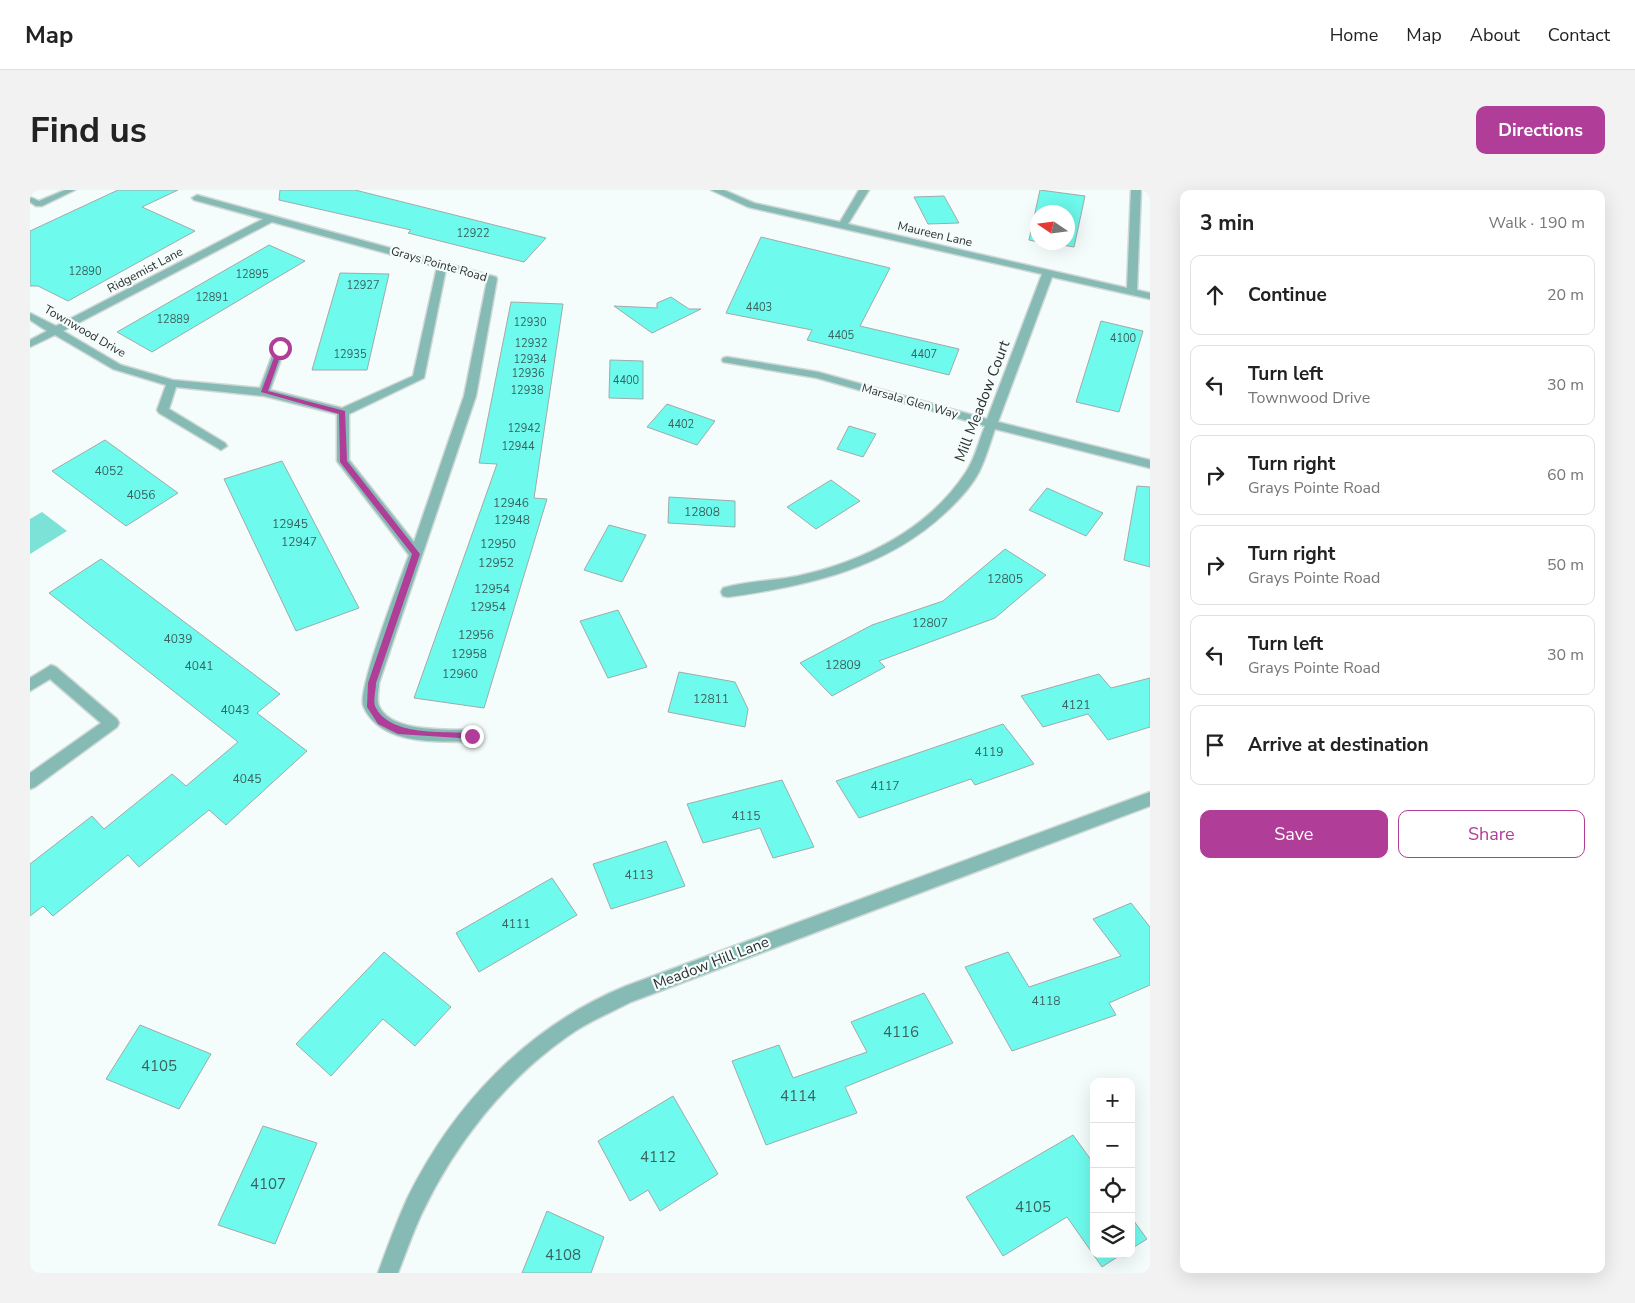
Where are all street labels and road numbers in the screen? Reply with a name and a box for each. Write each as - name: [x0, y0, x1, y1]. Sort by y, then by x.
- street label: Maureen Lane: [896, 218, 974, 250]
- street label: Ridgemist Lane: [104, 243, 186, 297]
- street label: Grays Pointe Road: [389, 243, 489, 285]
- street label: Townwood Drive: [41, 301, 129, 361]
- street label: Mill Meadow Court: [950, 337, 1015, 465]
- street label: Marsala Glen Way: [860, 380, 961, 423]
- street label: Meadow Hill Lane: [650, 932, 772, 994]

